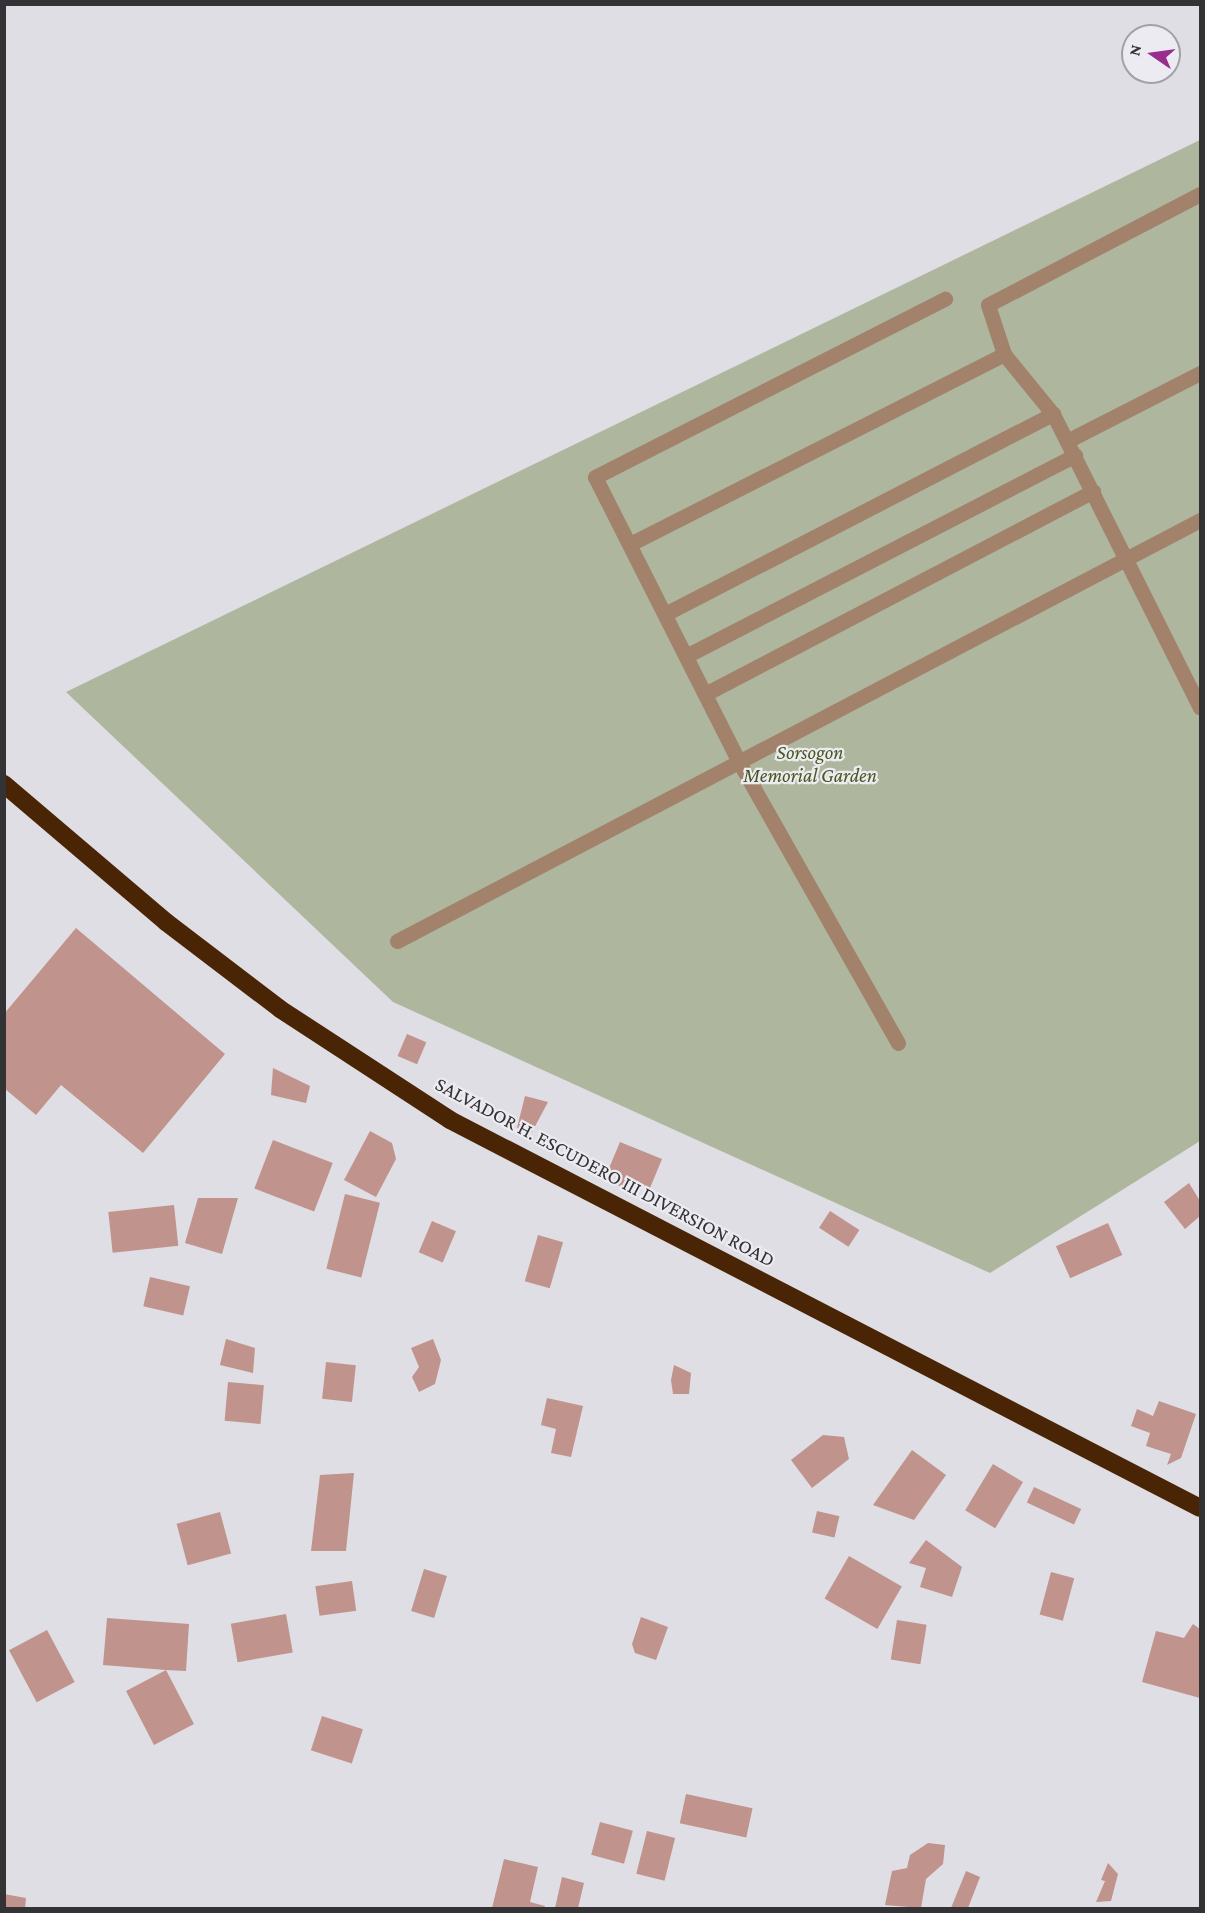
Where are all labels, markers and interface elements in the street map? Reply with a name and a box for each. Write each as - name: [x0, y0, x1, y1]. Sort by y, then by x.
- north arrow: [1121, 24, 1181, 84]
- text: N: [1125, 43, 1144, 58]
- park label: Sorsogon Memorial Garden: [743, 740, 877, 787]
- street label: SALVADOR H. ESCUDERO III DIVERSION ROAD: [431, 1072, 779, 1272]

